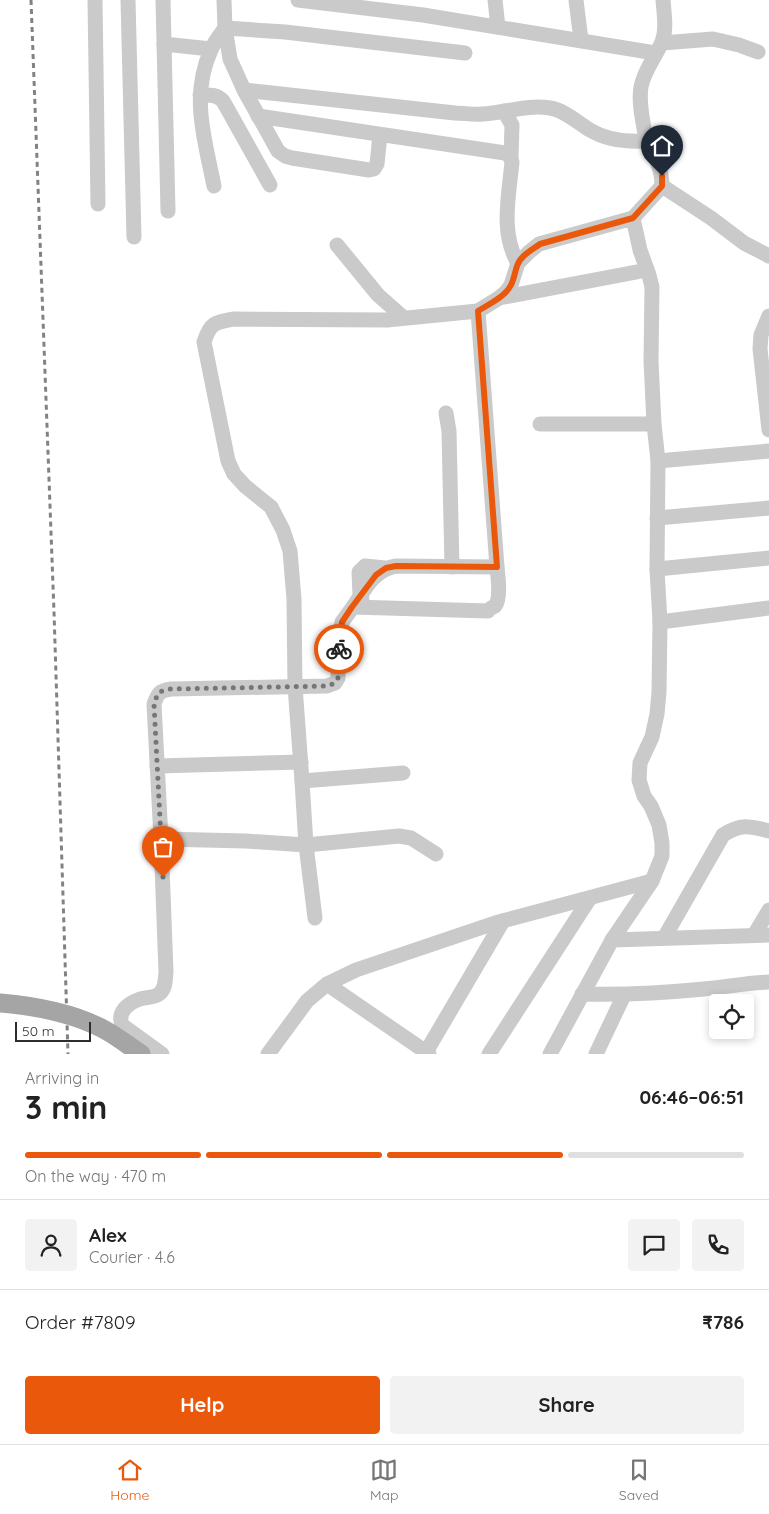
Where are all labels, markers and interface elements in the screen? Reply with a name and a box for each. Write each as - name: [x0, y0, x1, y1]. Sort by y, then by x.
- pin: [641, 125, 683, 176]
- icon: home: [648, 132, 676, 160]
- courier: [314, 624, 364, 674]
- icon: bike: [325, 635, 353, 663]
- pin: [142, 826, 184, 877]
- icon: bag: [149, 833, 177, 861]
- map controls: [709, 994, 754, 1039]
- button: locate: [709, 994, 754, 1039]
- scale bar: [15, 1019, 91, 1042]
- text: 50 m: [22, 1022, 55, 1040]
- text: Arriving in: [25, 1068, 99, 1088]
- text: 06:46–06:51: [639, 1085, 744, 1109]
- text: 3 min: [25, 1087, 107, 1127]
- text: On the way · 470 m: [25, 1166, 166, 1186]
- button: person: [25, 1219, 77, 1271]
- button: chat: [628, 1219, 680, 1271]
- button: phone: [692, 1219, 744, 1271]
- text: Alex: [89, 1223, 127, 1247]
- text: Courier · 4.6: [89, 1247, 175, 1267]
- text: Order #7809: [25, 1310, 136, 1334]
- text: ₹786: [702, 1310, 744, 1334]
- button: Help: [25, 1376, 380, 1434]
- button: Share: [390, 1376, 744, 1434]
- tab: Home: [110, 1456, 149, 1504]
- tab: Map: [370, 1456, 398, 1504]
- tab: Saved: [619, 1456, 659, 1504]

